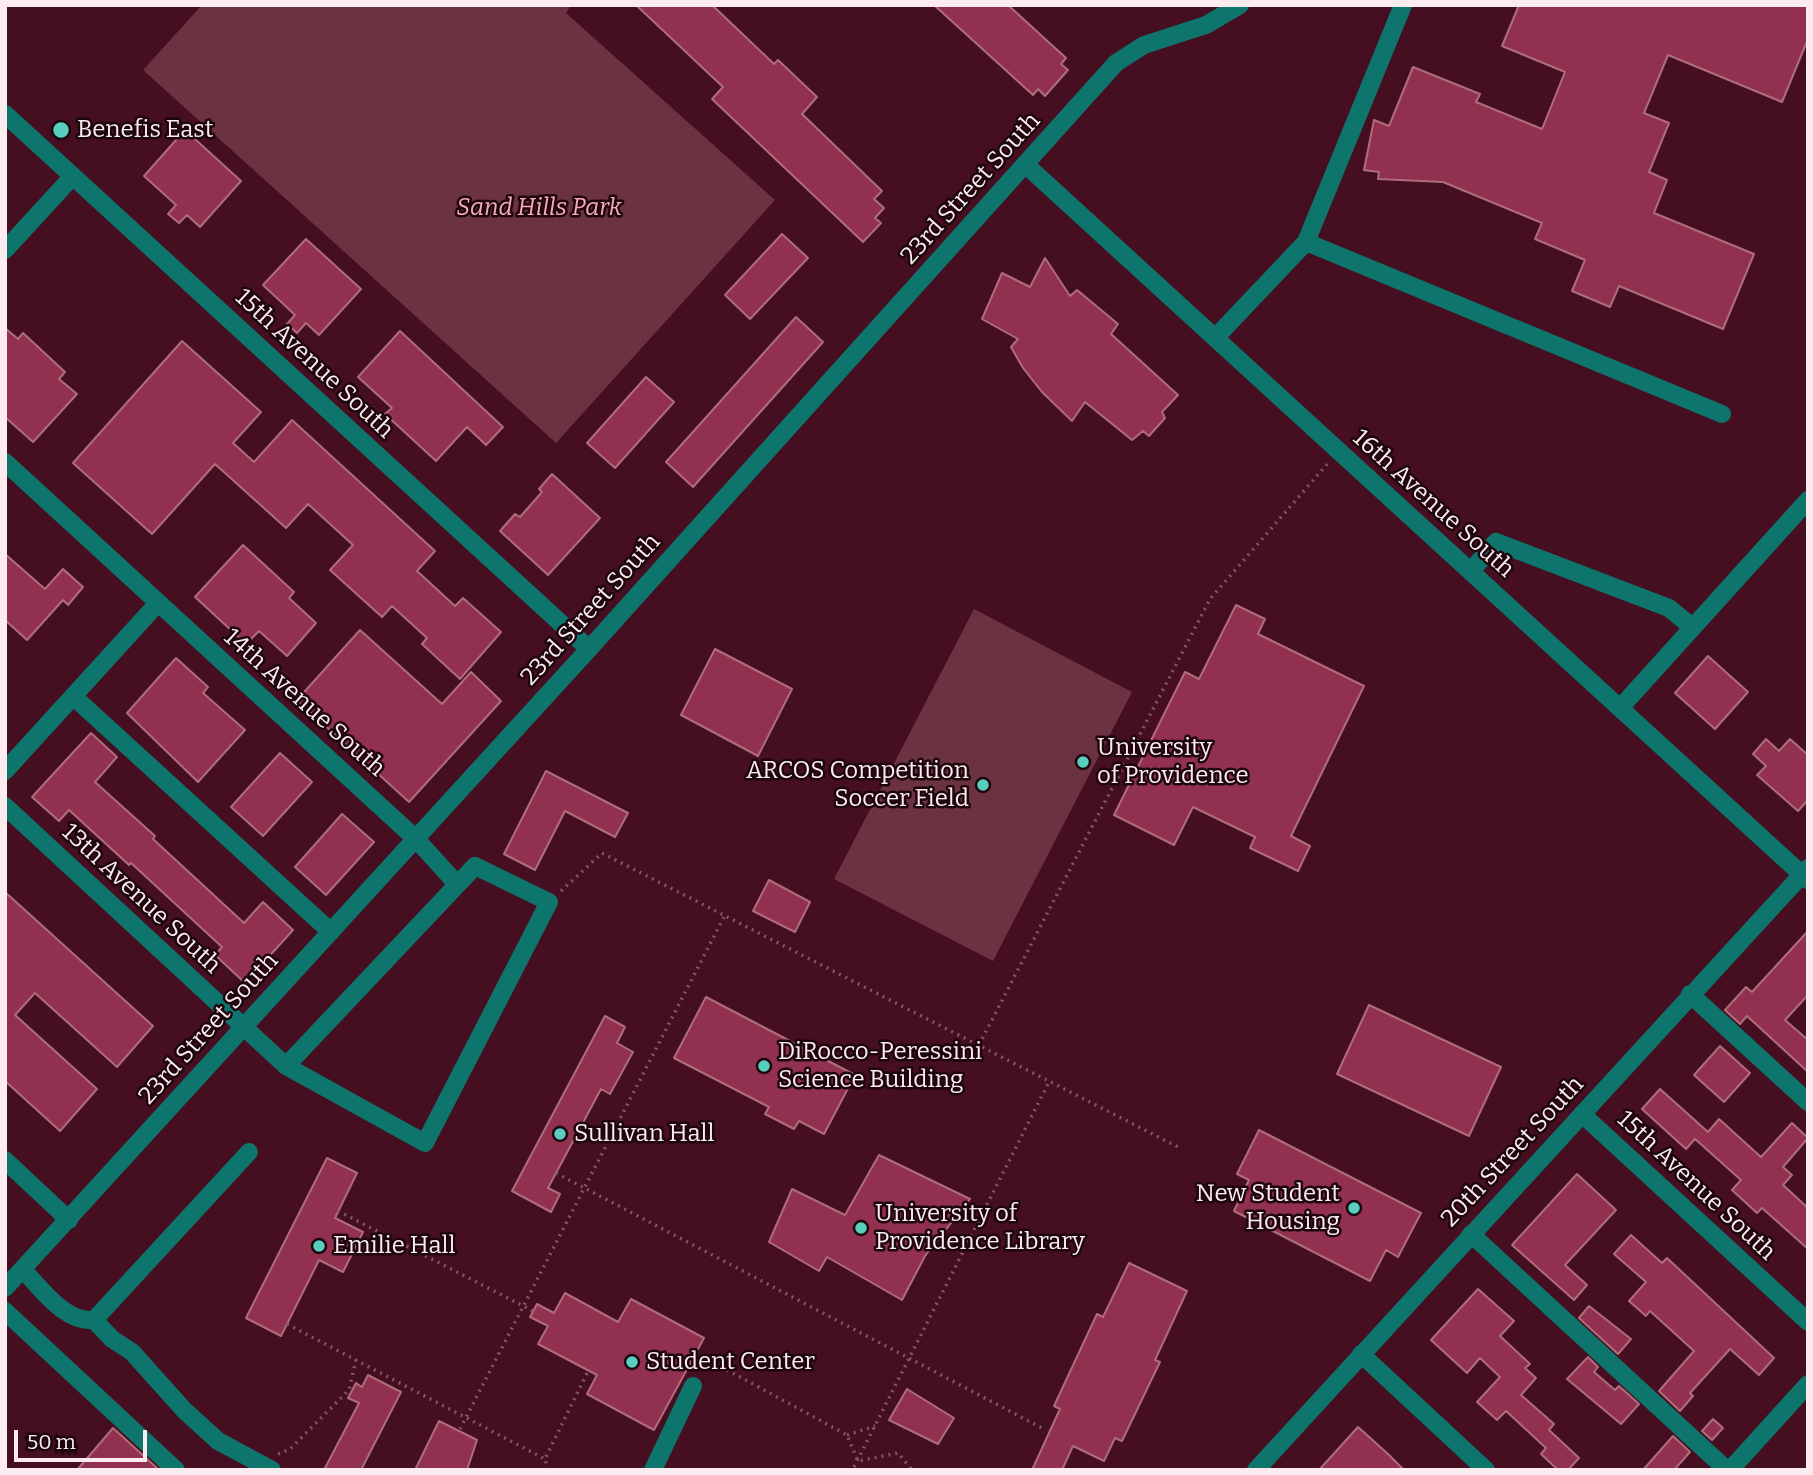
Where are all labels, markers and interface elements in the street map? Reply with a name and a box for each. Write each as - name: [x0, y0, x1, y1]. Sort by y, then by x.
- street label: 23rd Street South: [895, 107, 1047, 271]
- place label: Benefis East: [77, 116, 213, 144]
- marker: Benefis East: [51, 120, 71, 140]
- park label: Sand Hills Park: [456, 194, 622, 222]
- street label: 15th Avenue South: [229, 283, 399, 445]
- street label: 16th Avenue South: [1346, 424, 1520, 584]
- street label: 23rd Street South: [515, 528, 667, 692]
- street label: 14th Avenue South: [217, 623, 391, 783]
- place label: University of Providence: [1097, 734, 1249, 790]
- marker: University of Providence: [1075, 754, 1091, 770]
- place label: ARCOS Competition Soccer Field: [746, 757, 969, 813]
- marker: ARCOS Competition Soccer Field: [975, 777, 991, 793]
- street label: 13th Avenue South: [56, 818, 226, 980]
- street label: 23rd Street South: [133, 947, 285, 1111]
- place label: DiRocco-Peressini Science Building: [778, 1038, 982, 1094]
- marker: DiRocco-Peressini Science Building: [756, 1058, 772, 1074]
- street label: 20th Street South: [1436, 1071, 1590, 1233]
- street label: 15th Avenue South: [1611, 1105, 1781, 1267]
- place label: Sullivan Hall: [574, 1120, 714, 1148]
- marker: Sullivan Hall: [552, 1126, 568, 1142]
- place label: New Student Housing: [1196, 1180, 1340, 1236]
- place label: University of Providence Library: [875, 1200, 1085, 1256]
- marker: New Student Housing: [1346, 1200, 1362, 1216]
- marker: University of Providence Library: [853, 1220, 869, 1236]
- place label: Emilie Hall: [333, 1232, 455, 1260]
- marker: Emilie Hall: [311, 1238, 327, 1254]
- place label: Student Center: [646, 1348, 815, 1376]
- marker: Student Center: [624, 1354, 640, 1370]
- scale bar: [18, 1416, 150, 1460]
- text: 50 m: [27, 1429, 76, 1455]

